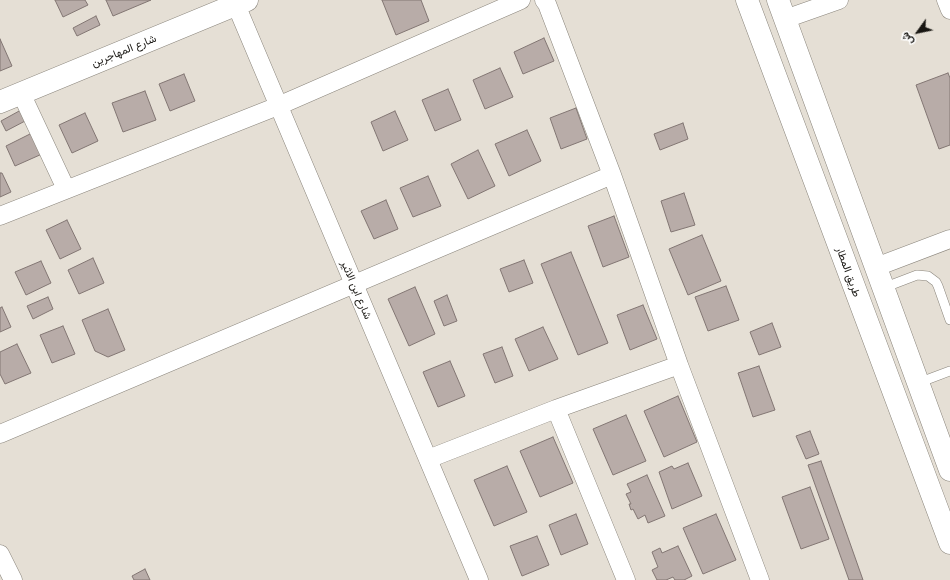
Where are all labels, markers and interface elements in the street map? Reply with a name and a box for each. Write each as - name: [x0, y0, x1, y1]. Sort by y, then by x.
- north arrow: [898, 12, 938, 52]
- text: ش: [898, 30, 917, 48]
- street label: شارع المهاجرين: [90, 32, 158, 70]
- street label: طريق المطار: [833, 245, 863, 299]
- street label: شارع ابن الاثير: [338, 259, 374, 321]

